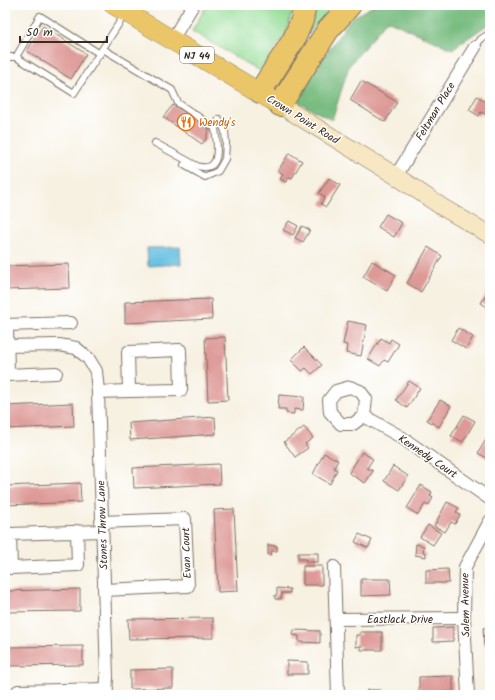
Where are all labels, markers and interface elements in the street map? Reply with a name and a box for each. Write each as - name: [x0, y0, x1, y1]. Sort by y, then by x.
- scale bar: [20, 18, 107, 44]
- text: 50 m: [26, 23, 53, 42]
- road number: NJ 44: [180, 47, 214, 63]
- street label: Feltman Place: [411, 79, 460, 144]
- street label: Crown Point Road: [262, 90, 343, 150]
- restaurant icon: Wendy's: [176, 112, 196, 132]
- place label: Wendy's: [199, 114, 236, 132]
- street label: Kennedy Court: [394, 430, 461, 484]
- street label: Stones Throw Lane: [92, 480, 114, 570]
- street label: Evan Court: [177, 526, 197, 579]
- street label: Salem Avenue: [456, 573, 476, 637]
- street label: Eastlack Drive: [367, 611, 433, 629]

